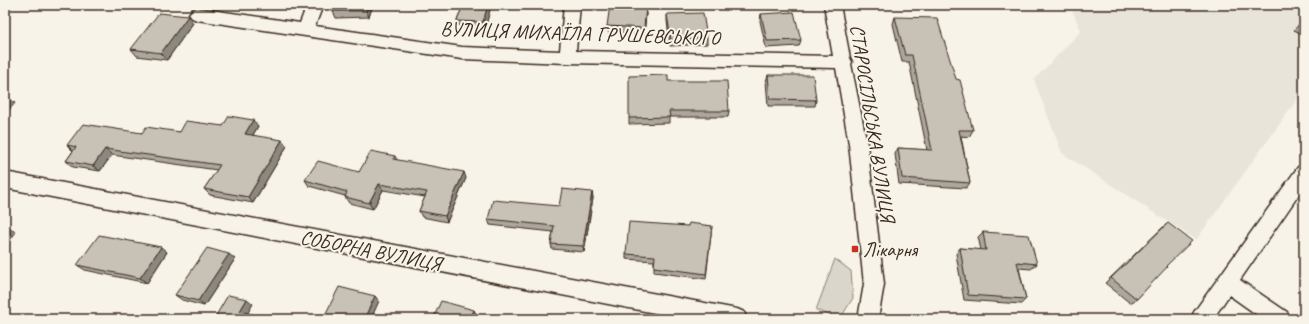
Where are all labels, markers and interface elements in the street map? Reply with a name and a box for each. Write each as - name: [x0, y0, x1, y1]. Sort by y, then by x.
- street label: ВУЛИЦЯ МИХАЇЛА ГРУШЕВСЬКОГО: [440, 16, 722, 51]
- street label: СТАРОСІЛЬСЬКА ВУЛИЦЯ: [845, 23, 901, 226]
- street label: СОБОРНА ВУЛИЦЯ: [298, 225, 447, 277]
- place label: Лікарня: [863, 237, 919, 262]
- marker: Лікарня: [850, 244, 860, 254]

